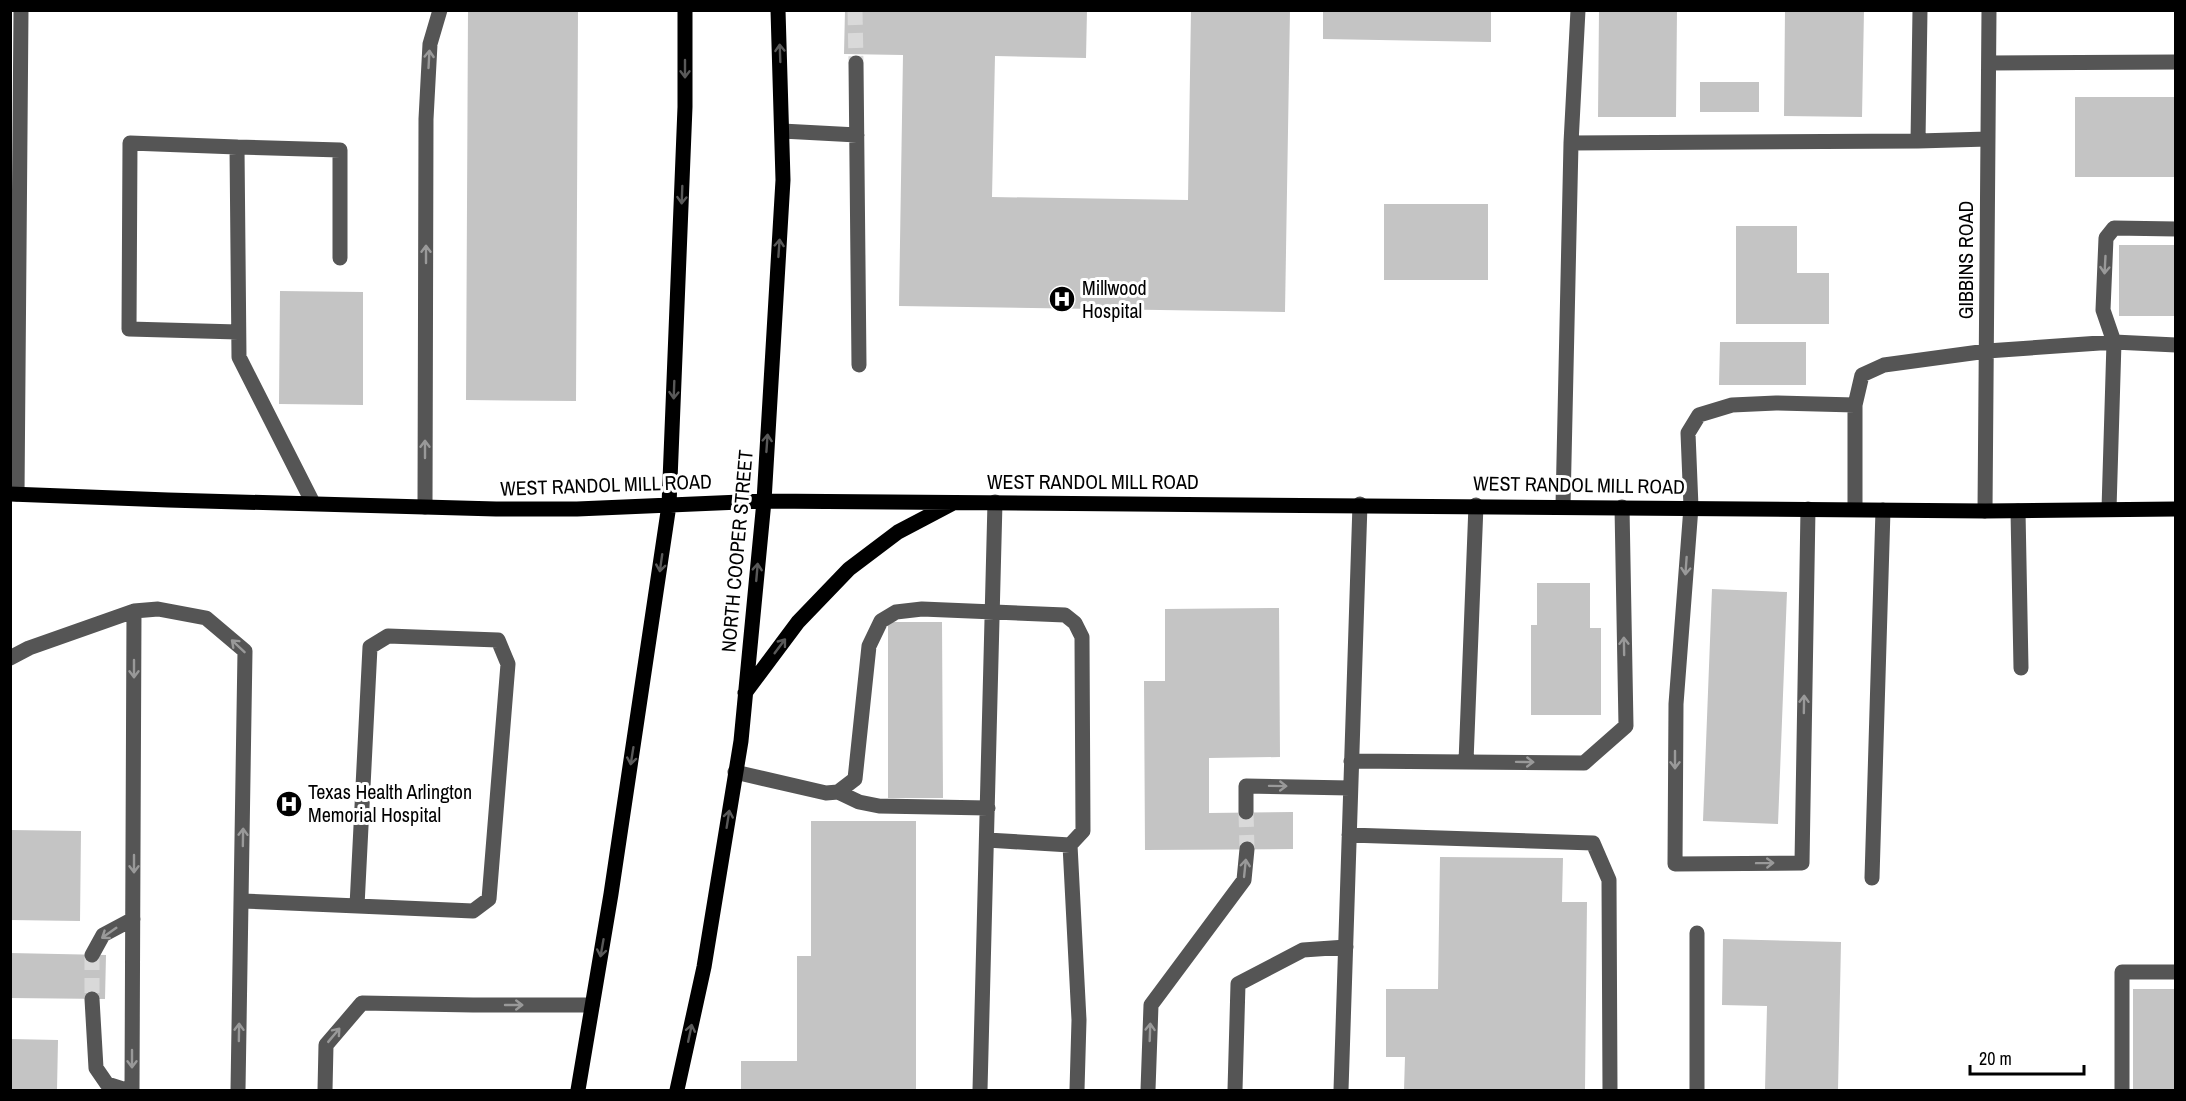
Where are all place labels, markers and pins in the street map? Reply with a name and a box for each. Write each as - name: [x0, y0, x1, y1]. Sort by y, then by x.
- place label: Millwood Hospital: [1082, 274, 1147, 324]
- hospital icon: Millwood Hospital: [1047, 284, 1077, 314]
- place label: Texas Health Arlington Memorial Hospital: [308, 778, 472, 828]
- hospital icon: Texas Health Arlington Memorial Hospital: [274, 789, 304, 819]

